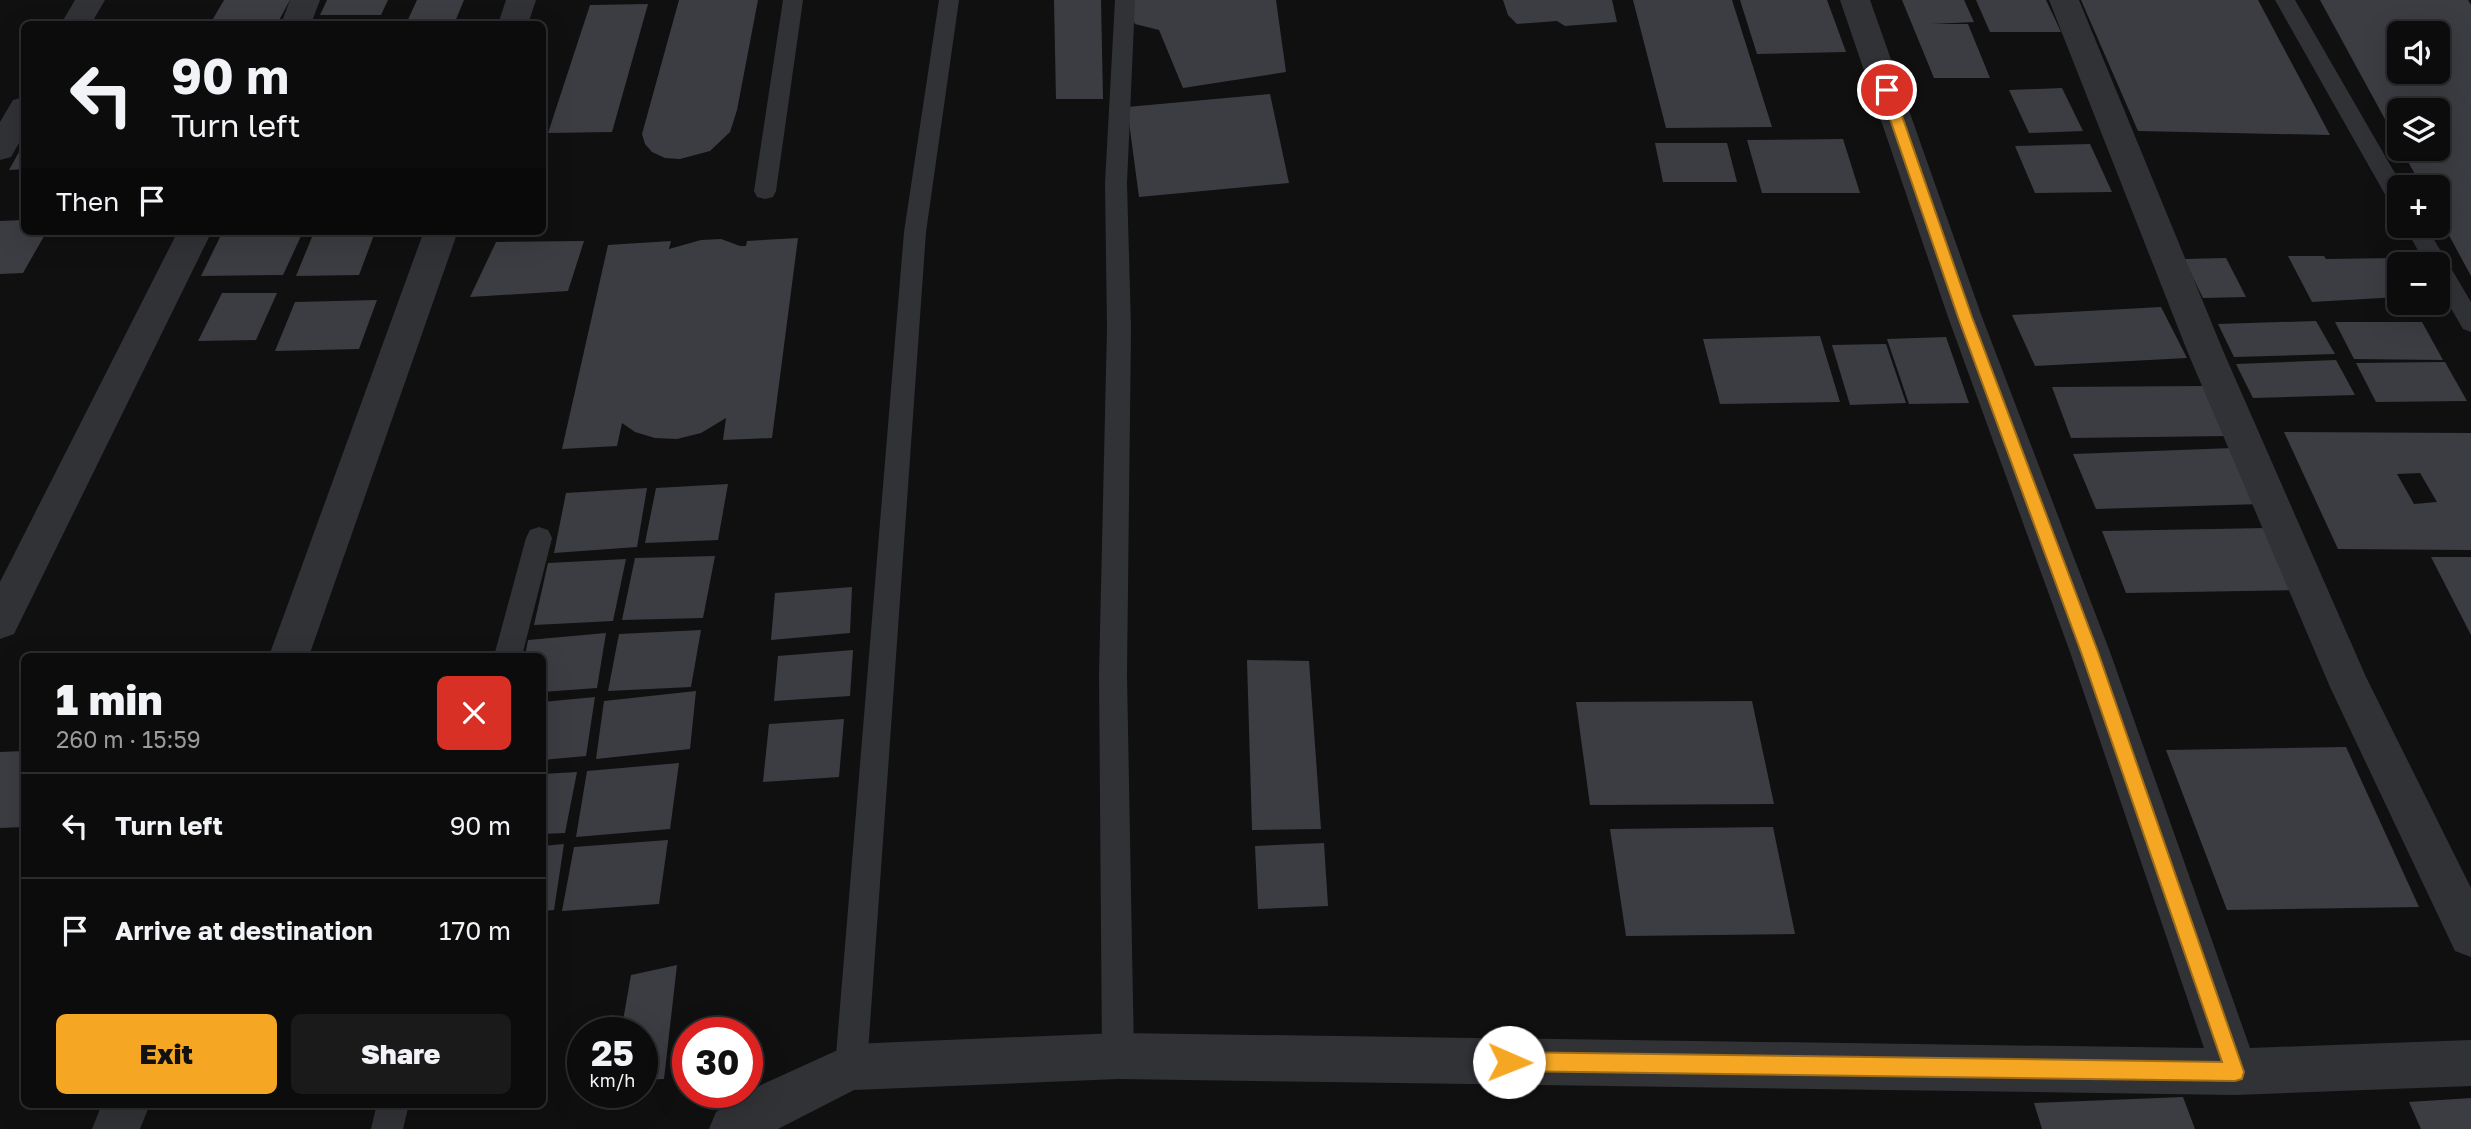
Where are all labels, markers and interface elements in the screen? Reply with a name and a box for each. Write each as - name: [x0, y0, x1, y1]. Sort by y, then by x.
- map controls: [2387, 21, 2450, 315]
- button: sound: [2387, 21, 2450, 84]
- text: 90 m: [171, 46, 289, 105]
- icon: left: [56, 49, 147, 140]
- pin: [1857, 60, 1917, 120]
- icon: arrive: [1868, 71, 1906, 109]
- button: layers: [2387, 98, 2450, 161]
- text: Turn left: [171, 106, 300, 144]
- button: +: [2387, 175, 2450, 238]
- icon: arrive: [133, 182, 171, 220]
- text: Then: [56, 186, 119, 217]
- button: −: [2387, 252, 2450, 315]
- text: 1 min: [56, 674, 163, 724]
- button: close: [437, 676, 511, 750]
- text: 260 m · 15:59: [56, 725, 201, 753]
- icon: left: [56, 807, 94, 845]
- text: Turn left: [115, 810, 223, 841]
- text: 90 m: [450, 810, 511, 841]
- icon: arrive: [56, 912, 94, 950]
- text: Arrive at destination: [115, 915, 373, 946]
- text: 170 m: [439, 915, 511, 946]
- button: Exit: [56, 1014, 277, 1094]
- button: Share: [291, 1014, 511, 1094]
- speed limit sign: 30: [672, 1017, 763, 1108]
- position arrow: [1472, 1025, 1546, 1099]
- text: 25: [591, 1032, 634, 1074]
- text: km/h: [590, 1069, 635, 1091]

